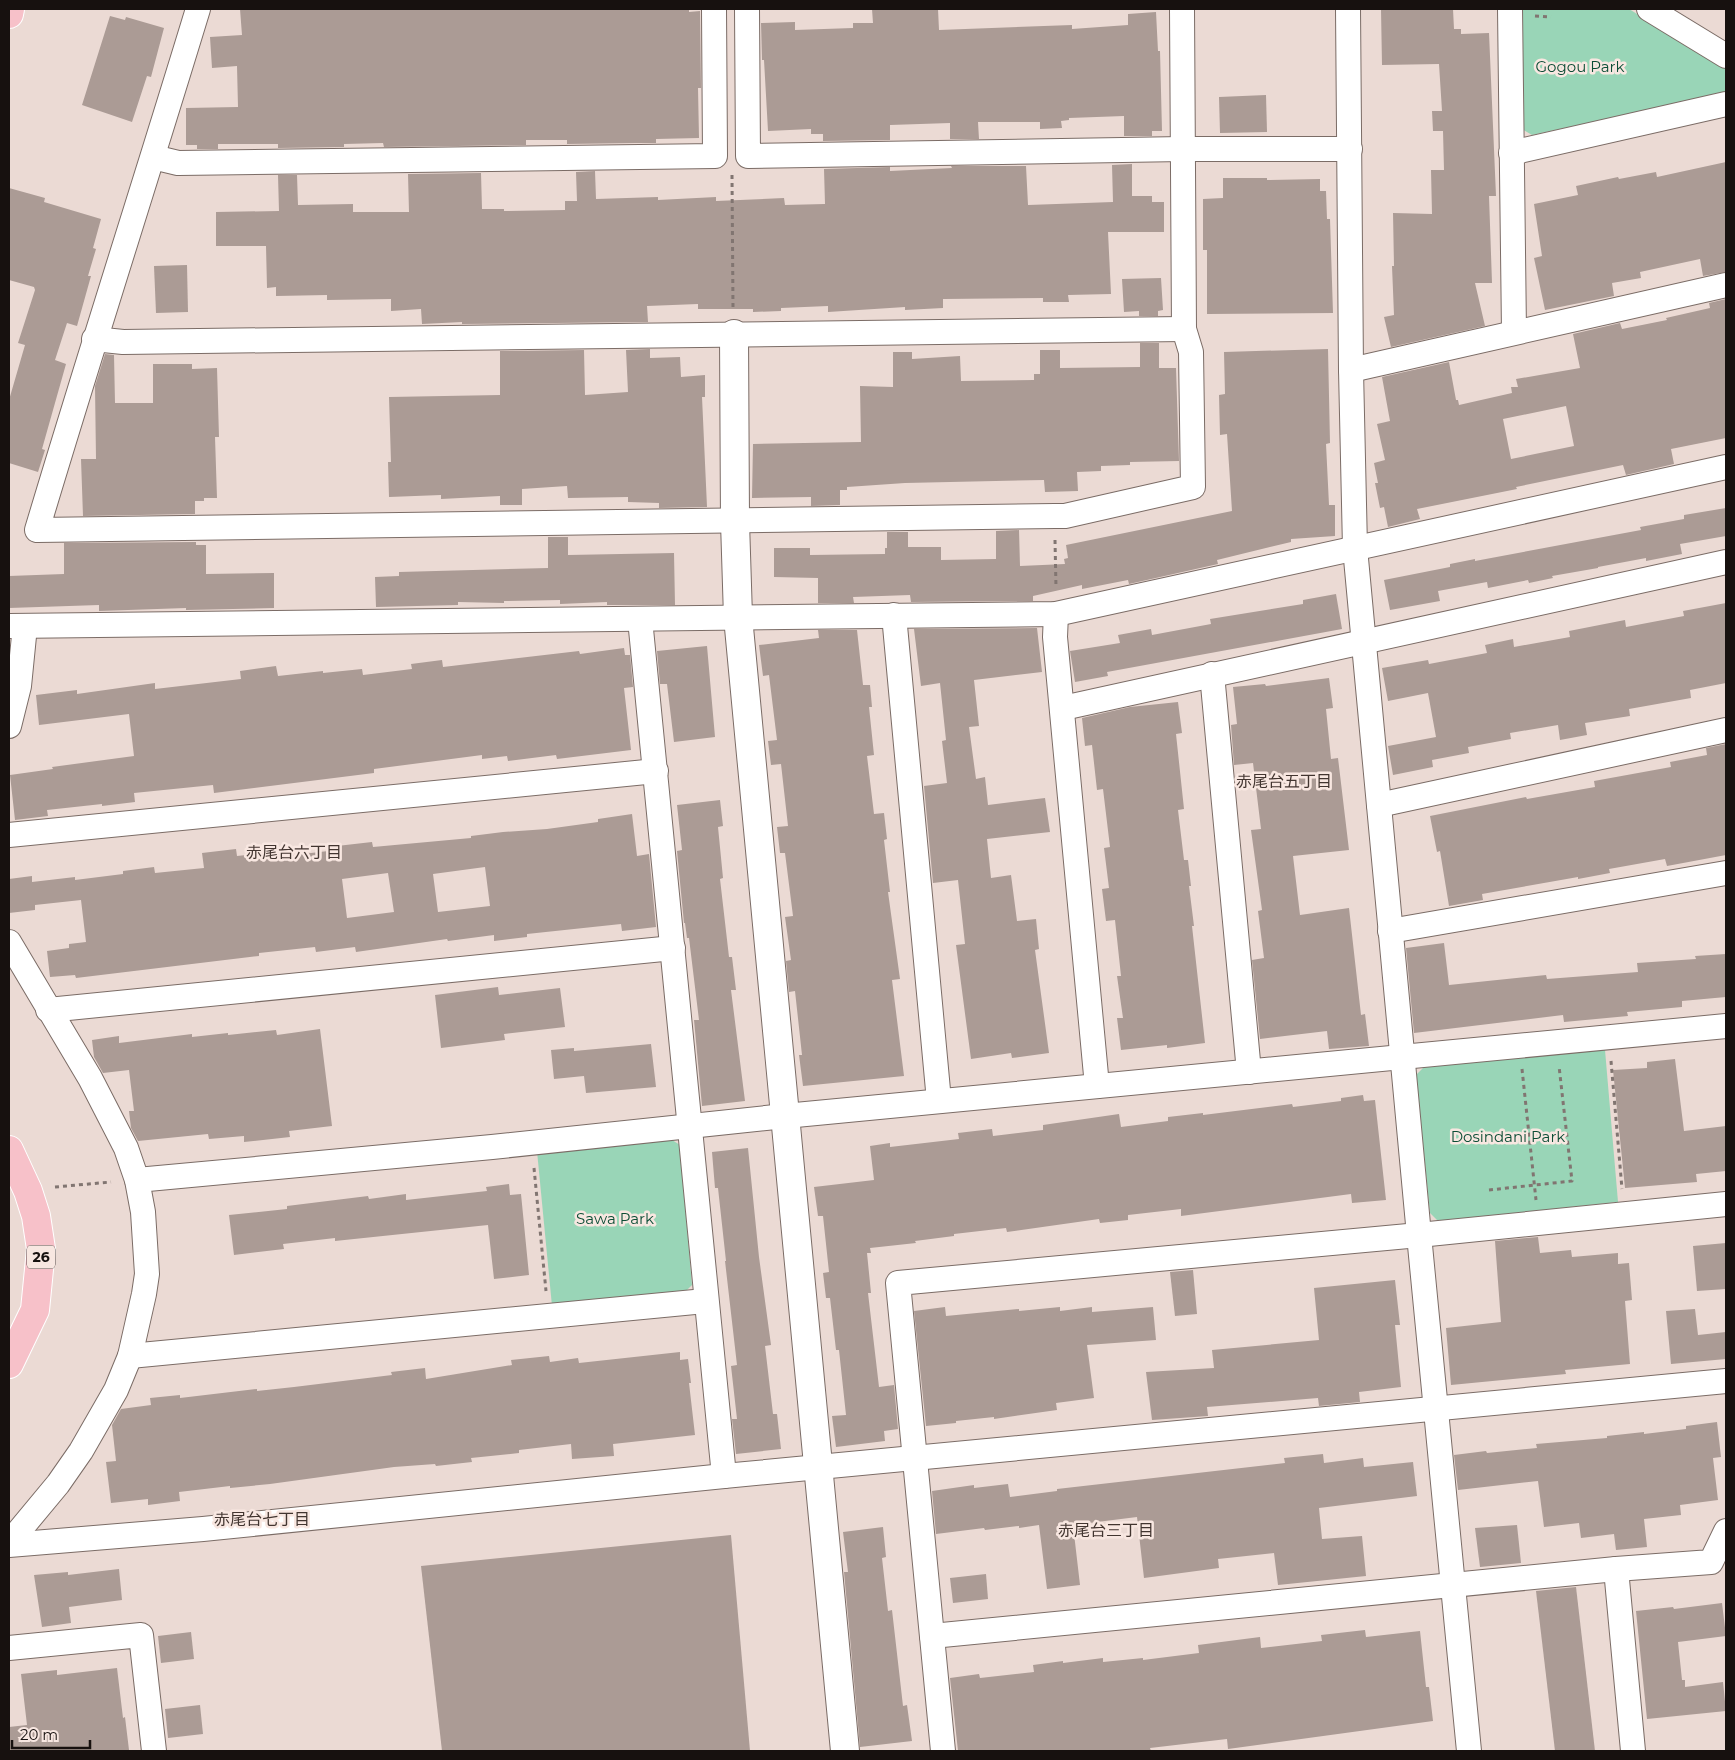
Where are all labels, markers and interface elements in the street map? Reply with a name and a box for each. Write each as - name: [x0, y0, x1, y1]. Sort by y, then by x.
- park label: Gogou Park: [1536, 57, 1625, 76]
- district label: 赤尾台五丁目: [1236, 772, 1332, 791]
- district label: 赤尾台六丁目: [246, 843, 342, 862]
- park label: Dosindani Park: [1451, 1127, 1565, 1146]
- park label: Sawa Park: [576, 1209, 654, 1228]
- road number: 26: [27, 1246, 55, 1268]
- district label: 赤尾台七丁目: [214, 1510, 310, 1529]
- district label: 赤尾台三丁目: [1058, 1521, 1154, 1540]
- scale bar: [12, 1718, 90, 1750]
- text: 20 m: [20, 1725, 58, 1744]

